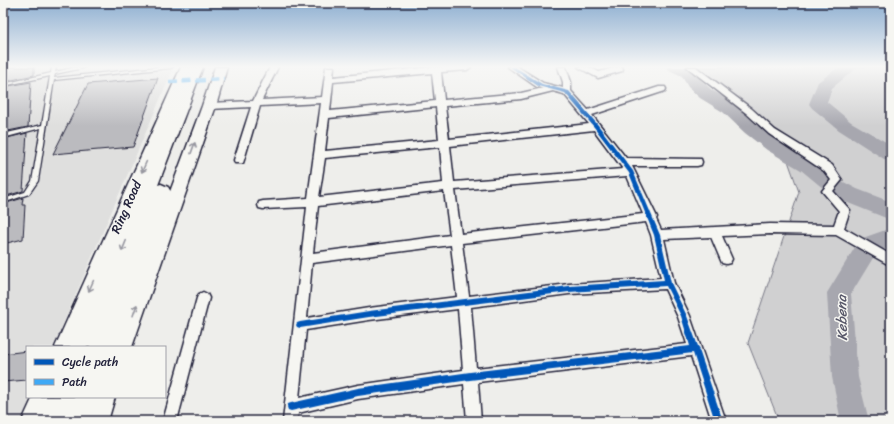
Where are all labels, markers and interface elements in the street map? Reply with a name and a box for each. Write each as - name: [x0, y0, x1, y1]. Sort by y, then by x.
- one-way arrow: [190, 143, 198, 155]
- one-way arrow: [140, 161, 147, 173]
- street label: Ring Road: [104, 176, 148, 237]
- one-way arrow: [120, 240, 128, 252]
- one-way arrow: [87, 280, 95, 292]
- water label: Kebena: [829, 293, 855, 341]
- one-way arrow: [131, 304, 139, 316]
- legend: [26, 346, 166, 398]
- text: Cycle path: [62, 351, 118, 373]
- text: Path: [62, 371, 87, 393]

